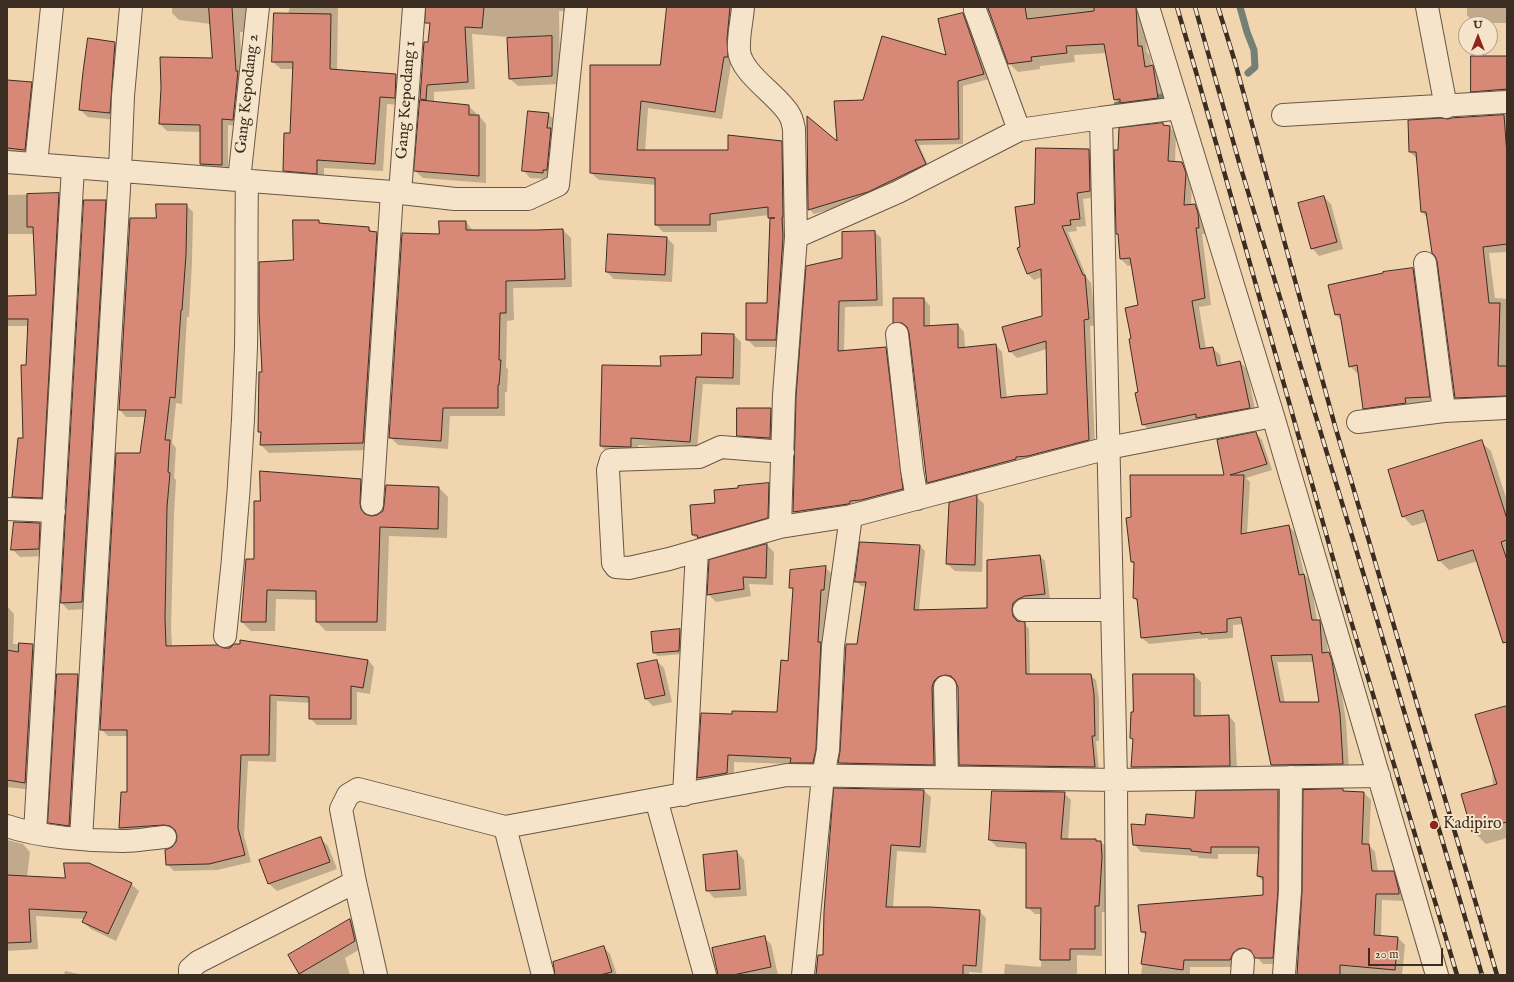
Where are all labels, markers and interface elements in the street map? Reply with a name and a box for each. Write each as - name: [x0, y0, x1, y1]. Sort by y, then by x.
- north arrow: [1458, 16, 1498, 56]
- text: U: [1473, 18, 1483, 32]
- street label: Gang Kepodang 2: [232, 33, 264, 155]
- street label: Gang Kepodang 1: [393, 40, 421, 160]
- place label: Kadipiro: [1443, 815, 1502, 835]
- marker: Kadipiro: [1428, 819, 1440, 831]
- scale bar: [1370, 940, 1445, 966]
- text: 20 m: [1375, 947, 1398, 962]

